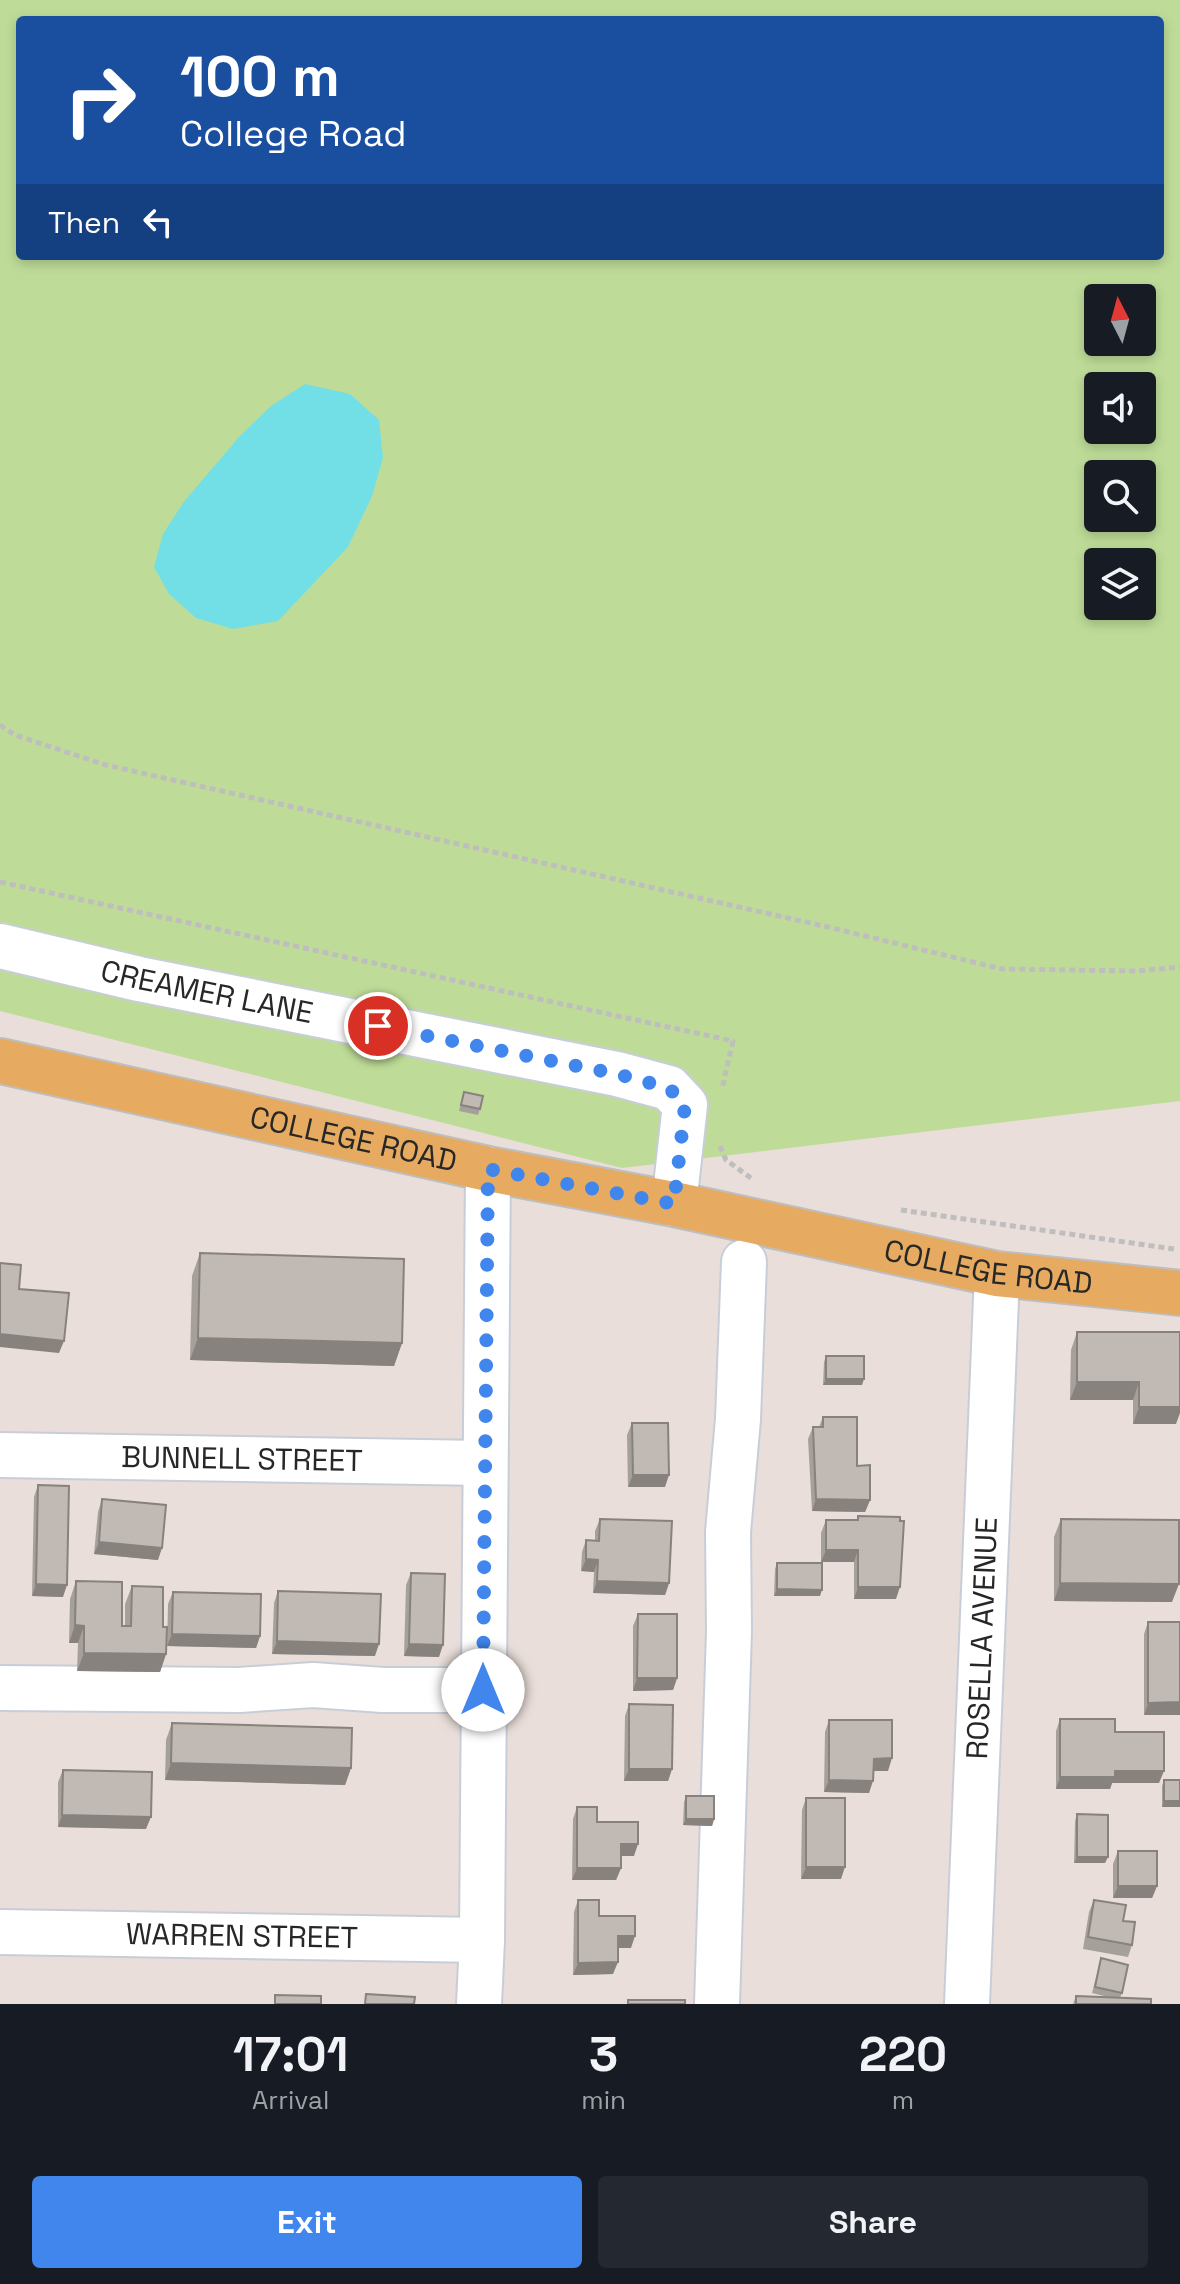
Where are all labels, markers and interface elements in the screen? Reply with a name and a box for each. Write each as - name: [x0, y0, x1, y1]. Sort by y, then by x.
- text: 100 m: [180, 41, 340, 112]
- icon: right: [48, 48, 152, 152]
- text: College Road: [180, 111, 406, 157]
- icon: left: [136, 200, 180, 244]
- text: Then: [48, 203, 120, 242]
- north arrow: [1084, 284, 1156, 356]
- map controls: [1084, 284, 1156, 620]
- button: sound: [1084, 372, 1156, 444]
- button: search: [1084, 460, 1156, 532]
- button: layers: [1084, 548, 1156, 620]
- street label: CREAMER LANE: [97, 951, 316, 1032]
- pin: [344, 992, 412, 1060]
- icon: arrive: [356, 1004, 400, 1048]
- street label: COLLEGE ROAD: [246, 1097, 461, 1181]
- street label: COLLEGE ROAD: [881, 1230, 1094, 1303]
- street label: BUNNELL STREET: [121, 1437, 363, 1480]
- street label: ROSELLA AVENUE: [957, 1516, 1006, 1760]
- position arrow: [441, 1648, 525, 1732]
- street label: WARREN STREET: [126, 1914, 358, 1957]
- text: 17:01: [233, 2024, 348, 2085]
- text: 3: [589, 2024, 618, 2085]
- text: 220: [859, 2024, 947, 2085]
- text: Arrival: [252, 2083, 329, 2117]
- text: min: [581, 2083, 626, 2117]
- text: m: [892, 2083, 914, 2117]
- button: Exit: [32, 2176, 582, 2268]
- button: Share: [598, 2176, 1148, 2268]

